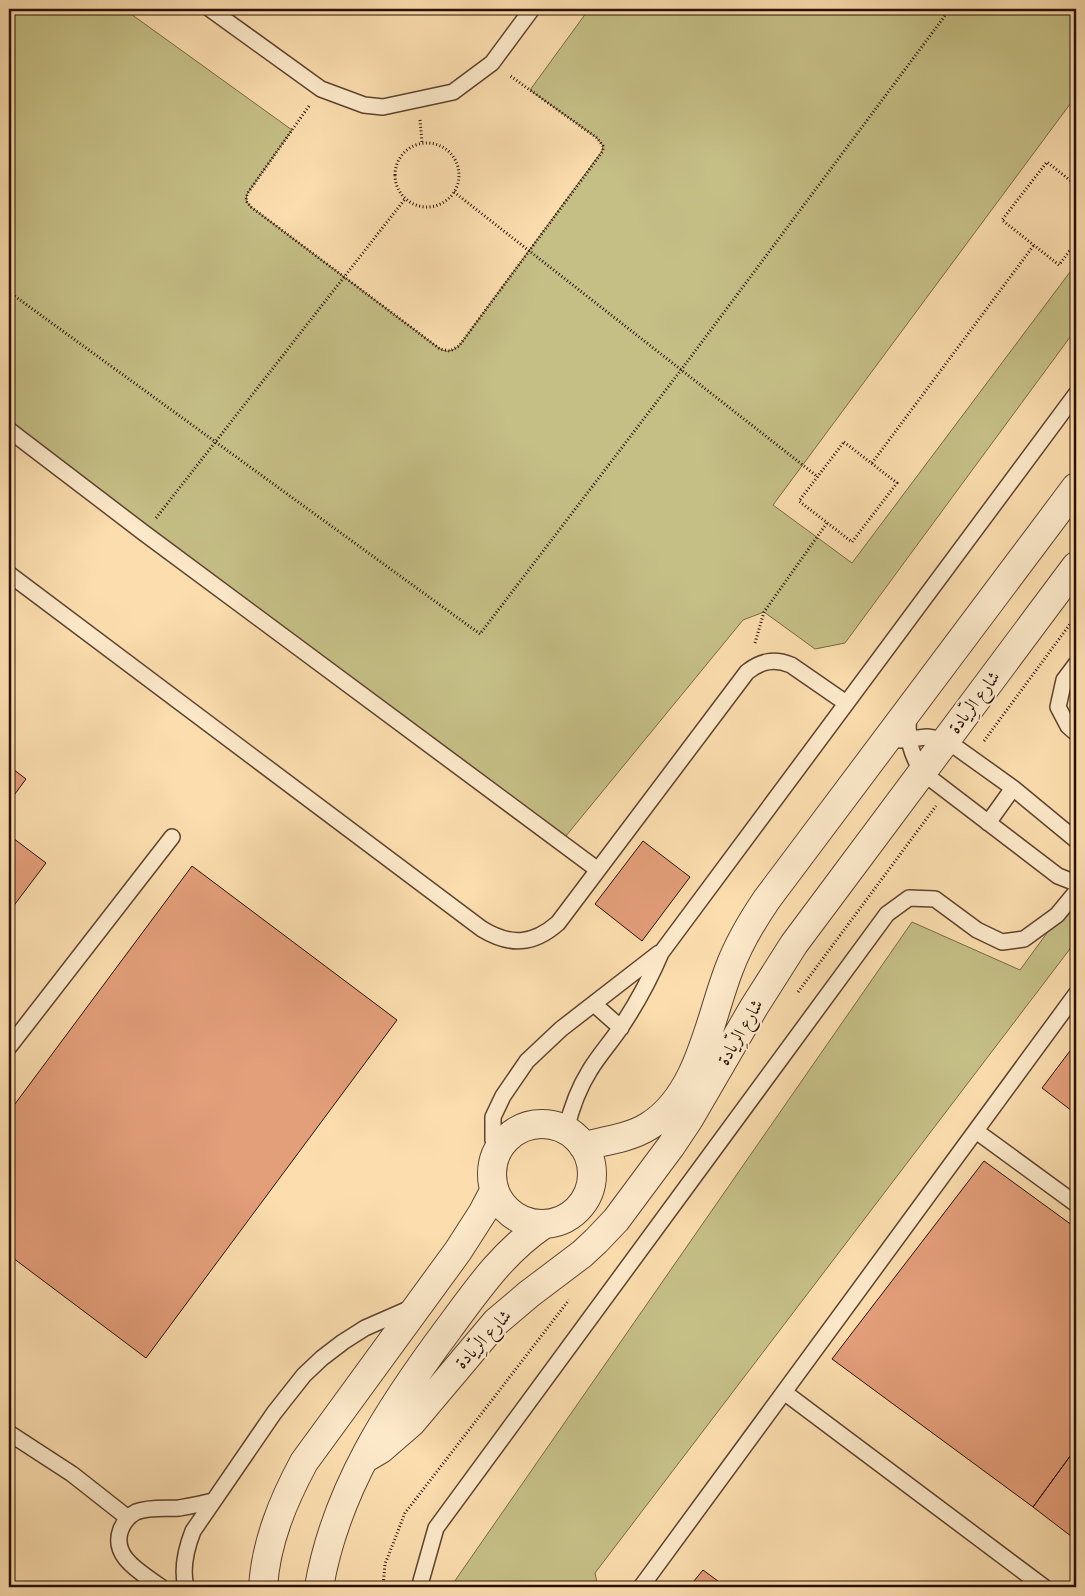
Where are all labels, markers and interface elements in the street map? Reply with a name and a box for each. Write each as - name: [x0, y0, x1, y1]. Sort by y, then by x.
- street label: شارع الرِّيادة: [943, 666, 1008, 740]
- street label: شارع الرِّيادة: [711, 995, 771, 1071]
- street label: شارع الرِّيادة: [449, 1304, 519, 1376]

